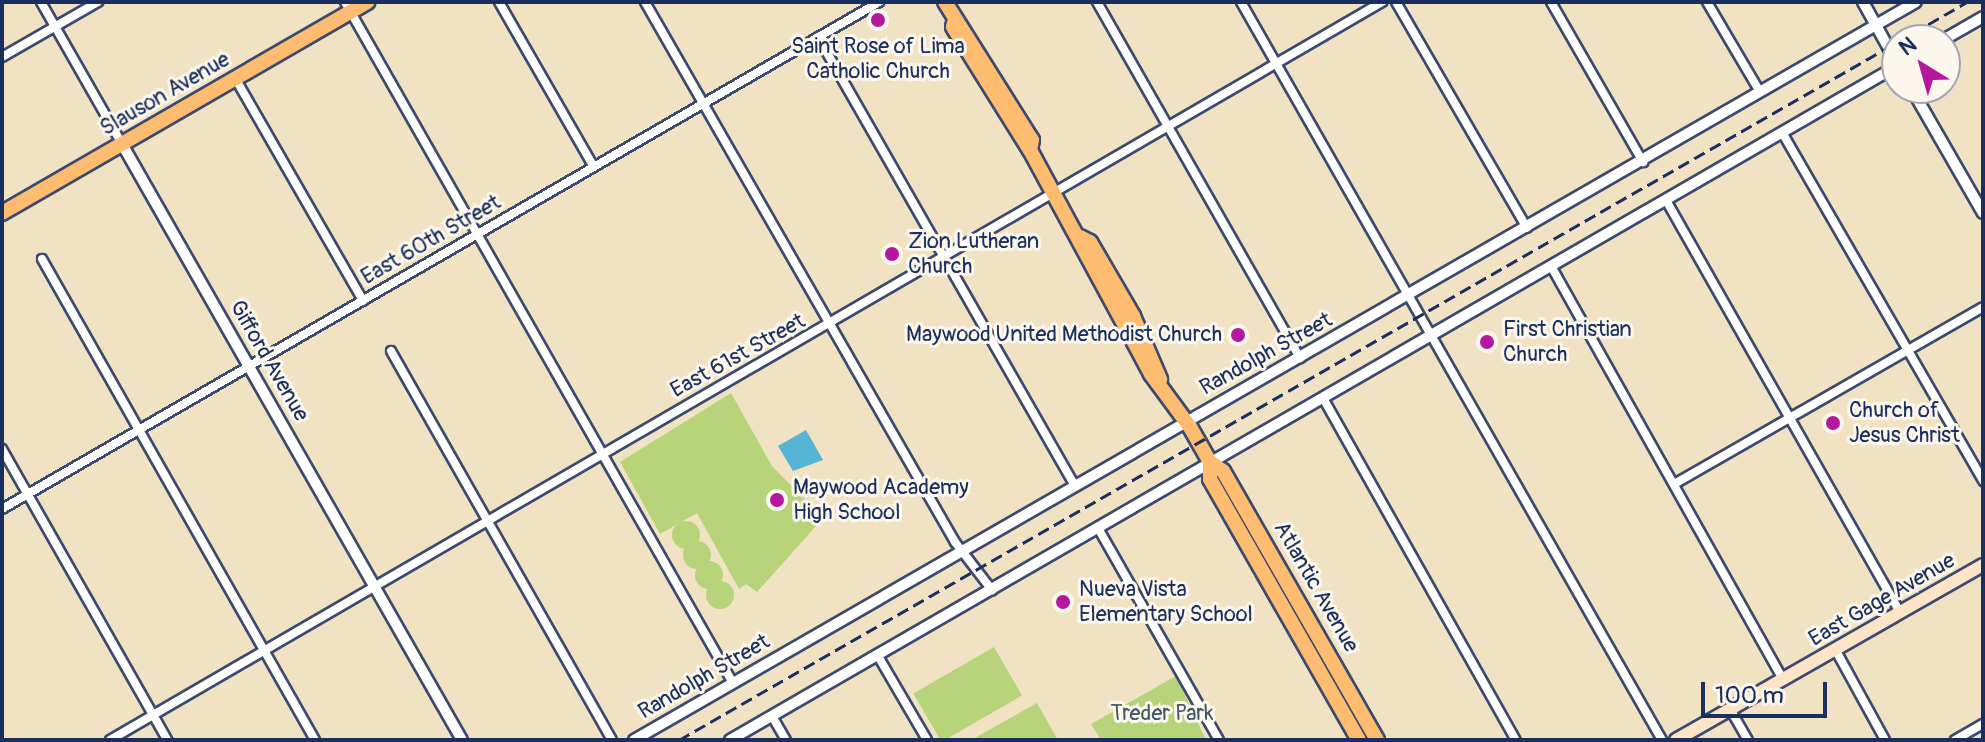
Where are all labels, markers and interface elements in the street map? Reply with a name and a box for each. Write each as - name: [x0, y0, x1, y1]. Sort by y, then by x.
- marker: Saint Rose of Lima Catholic Church: [869, 11, 887, 29]
- north arrow: [1881, 24, 1961, 104]
- text: N: [1893, 31, 1922, 62]
- place label: Saint Rose of Lima Catholic Church: [791, 33, 965, 84]
- street label: Slauson Avenue: [96, 46, 234, 142]
- street label: East 60th Street: [357, 189, 505, 291]
- place label: Zion Lutheran Church: [908, 228, 1039, 280]
- marker: Zion Lutheran Church: [883, 245, 901, 263]
- street label: Gifford Avenue: [224, 296, 314, 426]
- street label: Randolph Street: [1195, 307, 1337, 401]
- street label: East 61st Street: [666, 308, 810, 404]
- place label: First Christian Church: [1503, 316, 1632, 368]
- place label: Maywood United Methodist Church: [906, 322, 1222, 348]
- marker: Maywood United Methodist Church: [1229, 326, 1247, 344]
- marker: First Christian Church: [1478, 333, 1496, 351]
- place label: Church of Jesus Christ: [1849, 397, 1960, 448]
- marker: Church of Jesus Christ: [1824, 414, 1842, 432]
- place label: Maywood Academy High School: [793, 474, 969, 526]
- marker: Maywood Academy High School: [768, 491, 786, 509]
- street label: Atlantic Avenue: [1268, 517, 1364, 657]
- street label: East Gage Avenue: [1804, 548, 1960, 652]
- place label: Nueva Vista Elementary School: [1079, 576, 1253, 628]
- marker: Nueva Vista Elementary School: [1054, 593, 1072, 611]
- street label: Randolph Street: [634, 629, 774, 725]
- scale bar: [1705, 666, 1831, 716]
- text: 100 m: [1715, 681, 1784, 710]
- park label: Treder Park: [1111, 701, 1213, 727]

